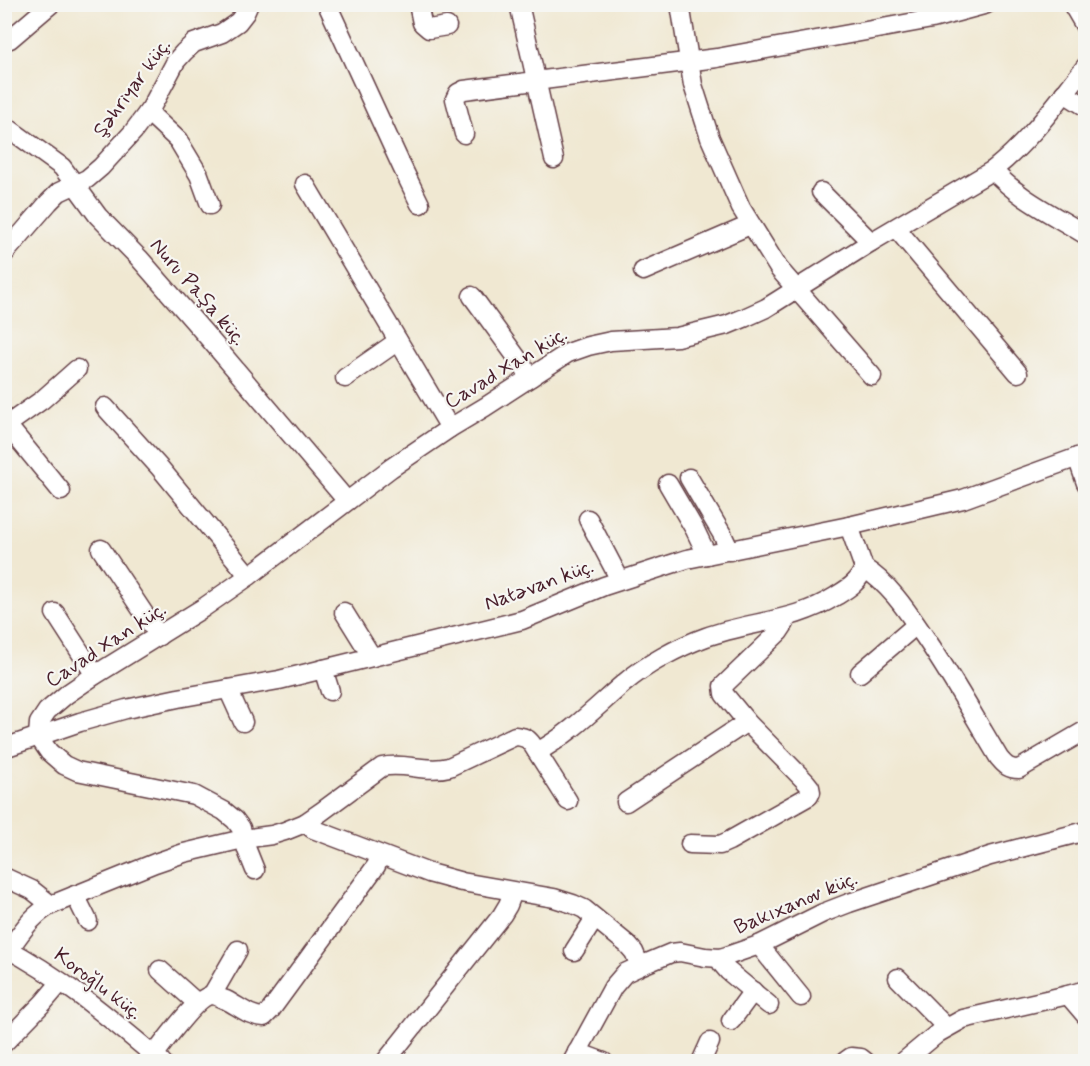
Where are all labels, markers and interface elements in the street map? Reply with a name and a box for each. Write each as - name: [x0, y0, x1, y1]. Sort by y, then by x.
- street label: Şəhriyar küç.: [86, 33, 178, 143]
- street label: Nuru Paşa küç.: [143, 232, 253, 352]
- street label: Cavad Xan küç.: [439, 320, 573, 416]
- street label: Natəvan küç.: [480, 552, 598, 618]
- street label: Cavad Xan küç.: [40, 595, 172, 695]
- street label: Bakıxanov küç.: [730, 864, 862, 942]
- street label: Koroğlu küç.: [48, 941, 148, 1027]

